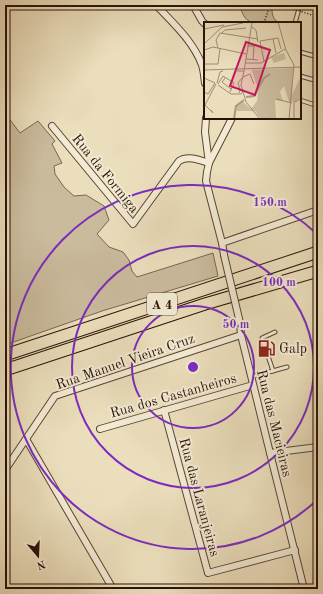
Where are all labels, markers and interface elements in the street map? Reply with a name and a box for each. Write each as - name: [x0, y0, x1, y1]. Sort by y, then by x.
- inset map: [204, 22, 301, 119]
- street label: Rua da Formiga: [69, 132, 141, 216]
- text: 150 m: [253, 196, 287, 209]
- text: 100 m: [262, 277, 296, 289]
- road number: A 4: [147, 293, 177, 315]
- text: 50 m: [223, 318, 250, 331]
- street label: Rua Manuel Vieira Cruz: [54, 332, 196, 392]
- fuel station icon: Galp: [256, 338, 276, 358]
- place label: Galp: [279, 342, 307, 356]
- centre of rings: [186, 360, 200, 374]
- street label: Rua das Macieiras: [254, 368, 294, 478]
- street label: Rua dos Castanheiros: [108, 371, 238, 421]
- street label: Rua das Laranjeiras: [176, 436, 222, 558]
- north arrow: [18, 536, 58, 576]
- text: N: [34, 557, 47, 571]

